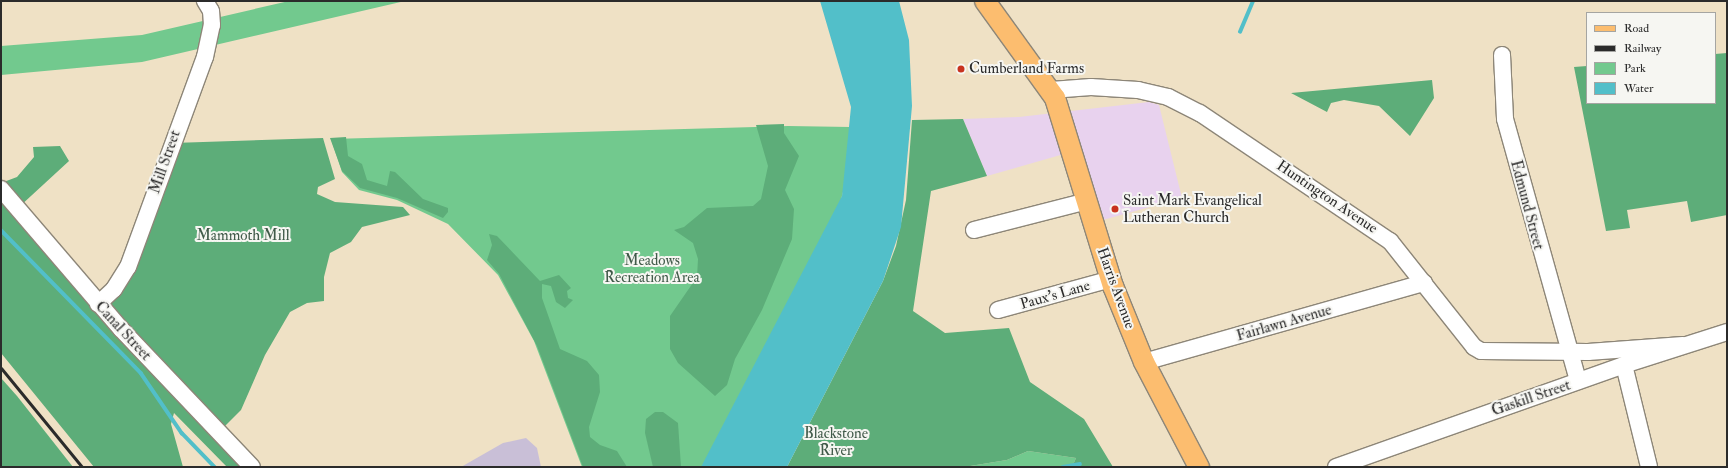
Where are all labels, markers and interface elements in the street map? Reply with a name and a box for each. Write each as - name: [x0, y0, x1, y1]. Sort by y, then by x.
- legend: [1586, 12, 1716, 104]
- text: Road: [1624, 21, 1649, 36]
- text: Railway: [1624, 41, 1661, 56]
- place label: Cumberland Farms: [969, 60, 1084, 78]
- text: Park: [1624, 61, 1646, 76]
- marker: Cumberland Farms: [956, 64, 966, 74]
- text: Water: [1624, 81, 1653, 96]
- street label: Mill Street: [146, 128, 184, 196]
- street label: Huntington Avenue: [1273, 157, 1381, 237]
- street label: Edmund Street: [1506, 158, 1548, 252]
- place label: Saint Mark Evangelical Lutheran Church: [1123, 191, 1262, 226]
- marker: Saint Mark Evangelical Lutheran Church: [1110, 204, 1120, 214]
- park label: Mammoth Mill: [196, 227, 290, 245]
- street label: Harris Avenue: [1093, 245, 1139, 331]
- park label: Meadows Recreation Area: [604, 251, 700, 286]
- street label: Paux's Lane: [1018, 276, 1092, 314]
- street label: Canal Street: [91, 298, 155, 364]
- street label: Fairlawn Avenue: [1234, 301, 1334, 345]
- street label: Gaskill Street: [1489, 376, 1573, 420]
- park label: Blackstone River: [804, 424, 868, 459]

